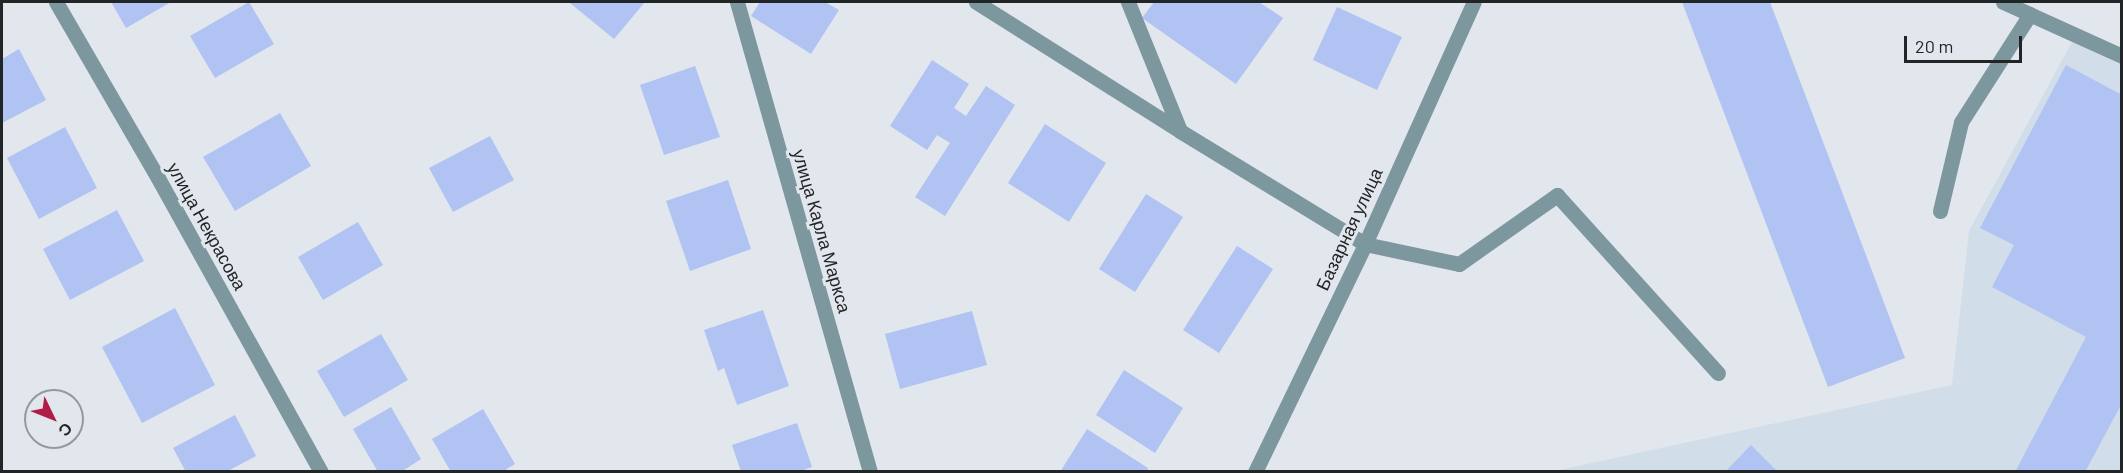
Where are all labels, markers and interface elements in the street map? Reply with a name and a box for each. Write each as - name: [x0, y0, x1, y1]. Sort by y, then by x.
- scale bar: [1907, 24, 2026, 62]
- text: 20 m: [1915, 35, 1953, 57]
- street label: улица Карла Маркса: [788, 147, 856, 315]
- street label: улица Некрасова: [163, 158, 251, 294]
- street label: Базарная улица: [1311, 164, 1387, 294]
- north arrow: [24, 389, 84, 449]
- text: С: [55, 420, 77, 441]

